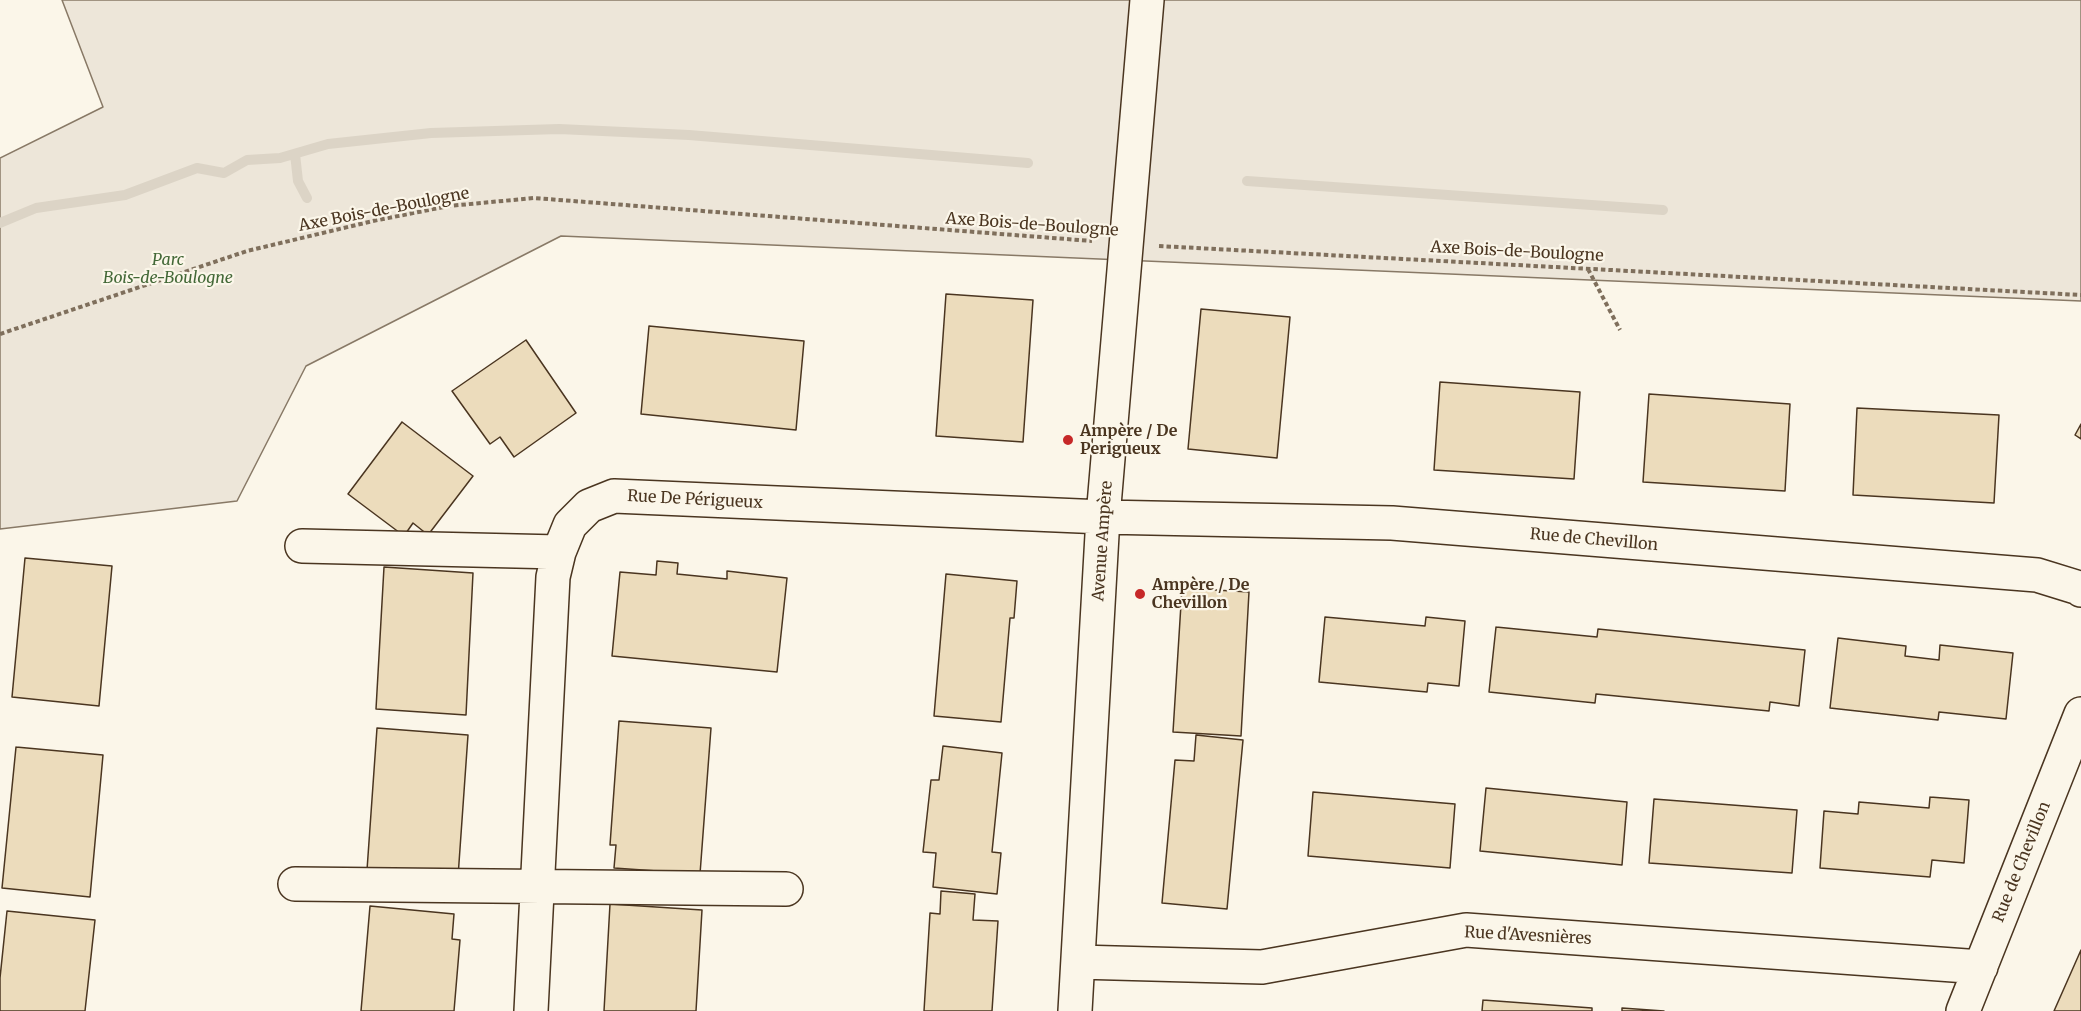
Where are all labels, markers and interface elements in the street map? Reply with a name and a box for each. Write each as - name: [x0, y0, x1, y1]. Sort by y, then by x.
- street label: Axe Bois-de-Boulogne: [297, 184, 471, 236]
- street label: Axe Bois-de-Boulogne: [945, 209, 1119, 241]
- street label: Axe Bois-de-Boulogne: [1430, 238, 1604, 266]
- park label: Parc Bois-de-Boulogne: [103, 250, 233, 288]
- place label: Ampère / De Perigueux: [1080, 421, 1177, 459]
- marker: Ampère / De Perigueux: [1061, 433, 1075, 447]
- street label: Avenue Ampère: [1089, 480, 1117, 602]
- street label: Rue De Périgueux: [627, 487, 763, 513]
- street label: Rue de Chevillon: [1529, 525, 1659, 555]
- place label: Ampère / De Chevillon: [1152, 575, 1249, 613]
- marker: Ampère / De Chevillon: [1133, 587, 1147, 601]
- street label: Rue de Chevillon: [1989, 799, 2055, 925]
- street label: Rue d'Avesnières: [1464, 923, 1592, 949]

